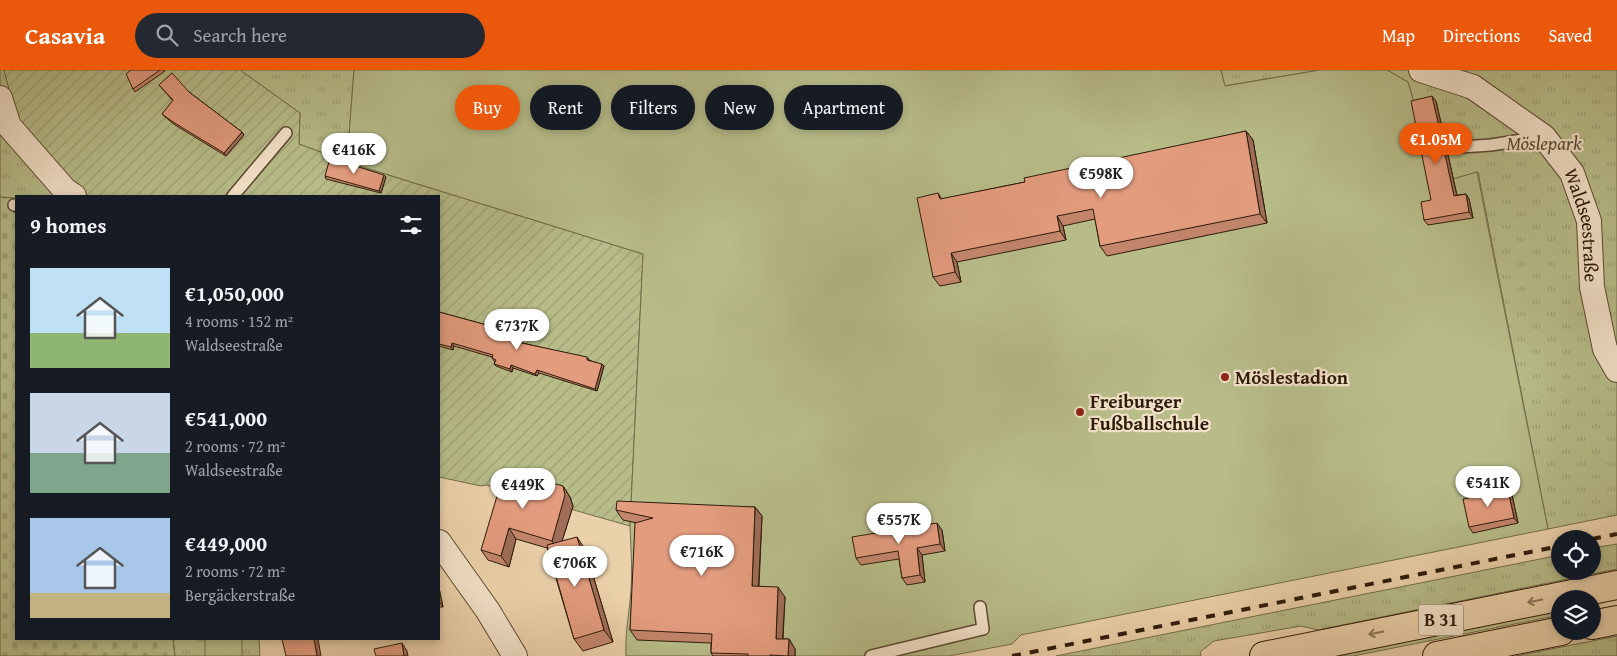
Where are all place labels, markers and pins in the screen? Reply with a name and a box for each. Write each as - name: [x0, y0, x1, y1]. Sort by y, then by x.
- pin: €1.05M: [1395, 122, 1477, 165]
- pin: €416K: [319, 132, 389, 175]
- pin: €598K: [1066, 156, 1136, 199]
- pin: €737K: [482, 308, 552, 351]
- place label: Möslestadion: [1235, 363, 1349, 391]
- marker: Möslestadion: [1219, 371, 1231, 383]
- place label: Freiburger Fußballschule: [1090, 387, 1209, 437]
- marker: Freiburger Fußballschule: [1074, 406, 1086, 418]
- pin: €541K: [1453, 466, 1523, 508]
- pin: €449K: [488, 468, 558, 510]
- pin: €557K: [864, 502, 934, 545]
- pin: €716K: [667, 534, 737, 577]
- pin: €706K: [540, 546, 610, 588]

